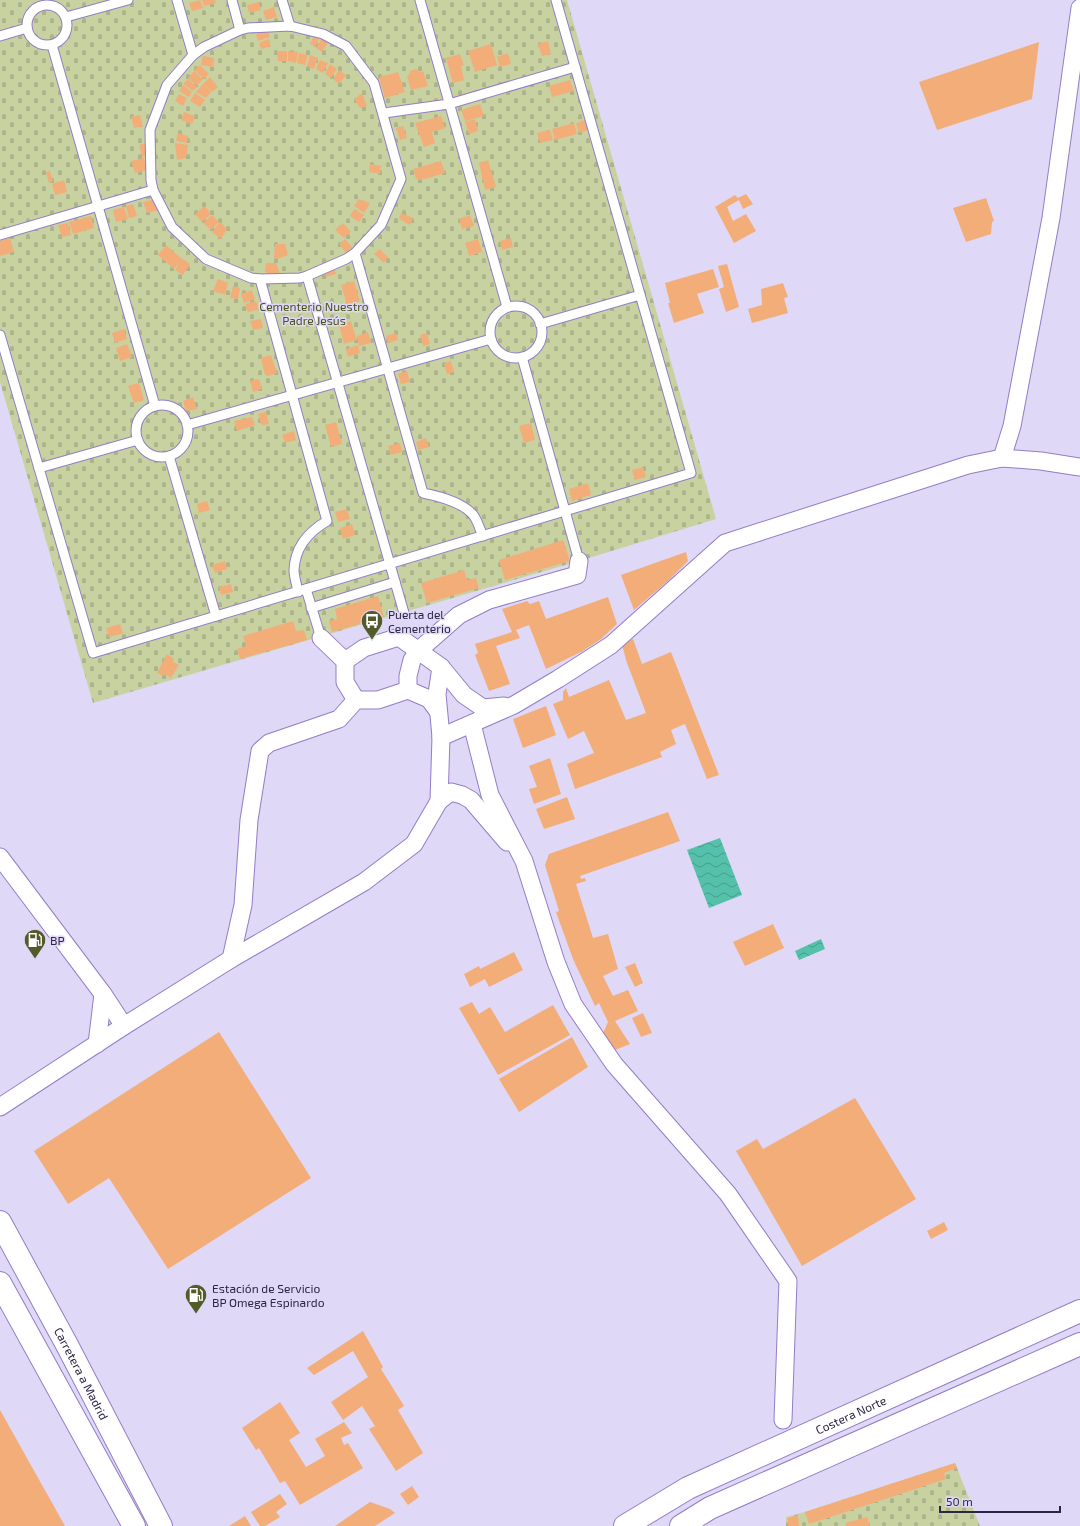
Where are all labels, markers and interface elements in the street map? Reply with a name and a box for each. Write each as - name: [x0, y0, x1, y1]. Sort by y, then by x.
- park label: Cementerio Nuestro Padre Jesús: [259, 299, 369, 327]
- place label: Puerta del Cementerio: [388, 607, 451, 635]
- bus stop icon: Puerta del Cementerio: [359, 608, 385, 641]
- fuel station icon: BP: [22, 927, 48, 960]
- place label: BP: [50, 933, 65, 947]
- place label: Estación de Servicio BP Omega Espinardo: [212, 1281, 325, 1309]
- fuel station icon: Estación de Servicio BP Omega Espinardo: [183, 1282, 209, 1315]
- street label: Carretera a Madrid: [52, 1325, 112, 1422]
- street label: Costera Norte: [813, 1393, 888, 1437]
- scale bar: [940, 1488, 1060, 1514]
- text: 50 m: [946, 1494, 973, 1508]

